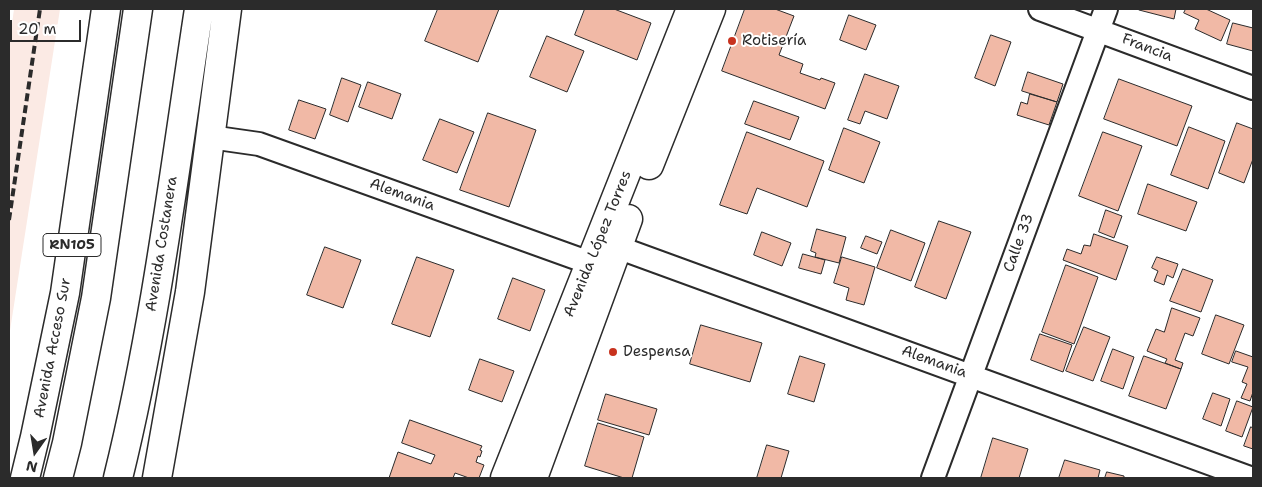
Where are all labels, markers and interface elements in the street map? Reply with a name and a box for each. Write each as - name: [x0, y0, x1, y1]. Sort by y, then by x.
- scale bar: [12, 10, 84, 42]
- text: 20 m: [18, 19, 57, 39]
- street label: Francia: [1119, 30, 1175, 66]
- place label: Rotisería: [742, 32, 806, 50]
- marker: Rotisería: [726, 35, 738, 47]
- street label: Avenida López Torres: [560, 168, 636, 320]
- street label: Avenida Costanera: [142, 175, 182, 313]
- street label: Alemania: [367, 175, 437, 215]
- street label: Calle 33: [1000, 211, 1038, 275]
- road number: RN105: [43, 234, 101, 256]
- street label: Avenida Acceso Sur: [31, 276, 75, 420]
- street label: Alemania: [899, 342, 969, 382]
- place label: Despensa: [623, 343, 691, 361]
- marker: Despensa: [607, 346, 619, 358]
- north arrow: [10, 427, 60, 477]
- text: N: [24, 457, 39, 477]

